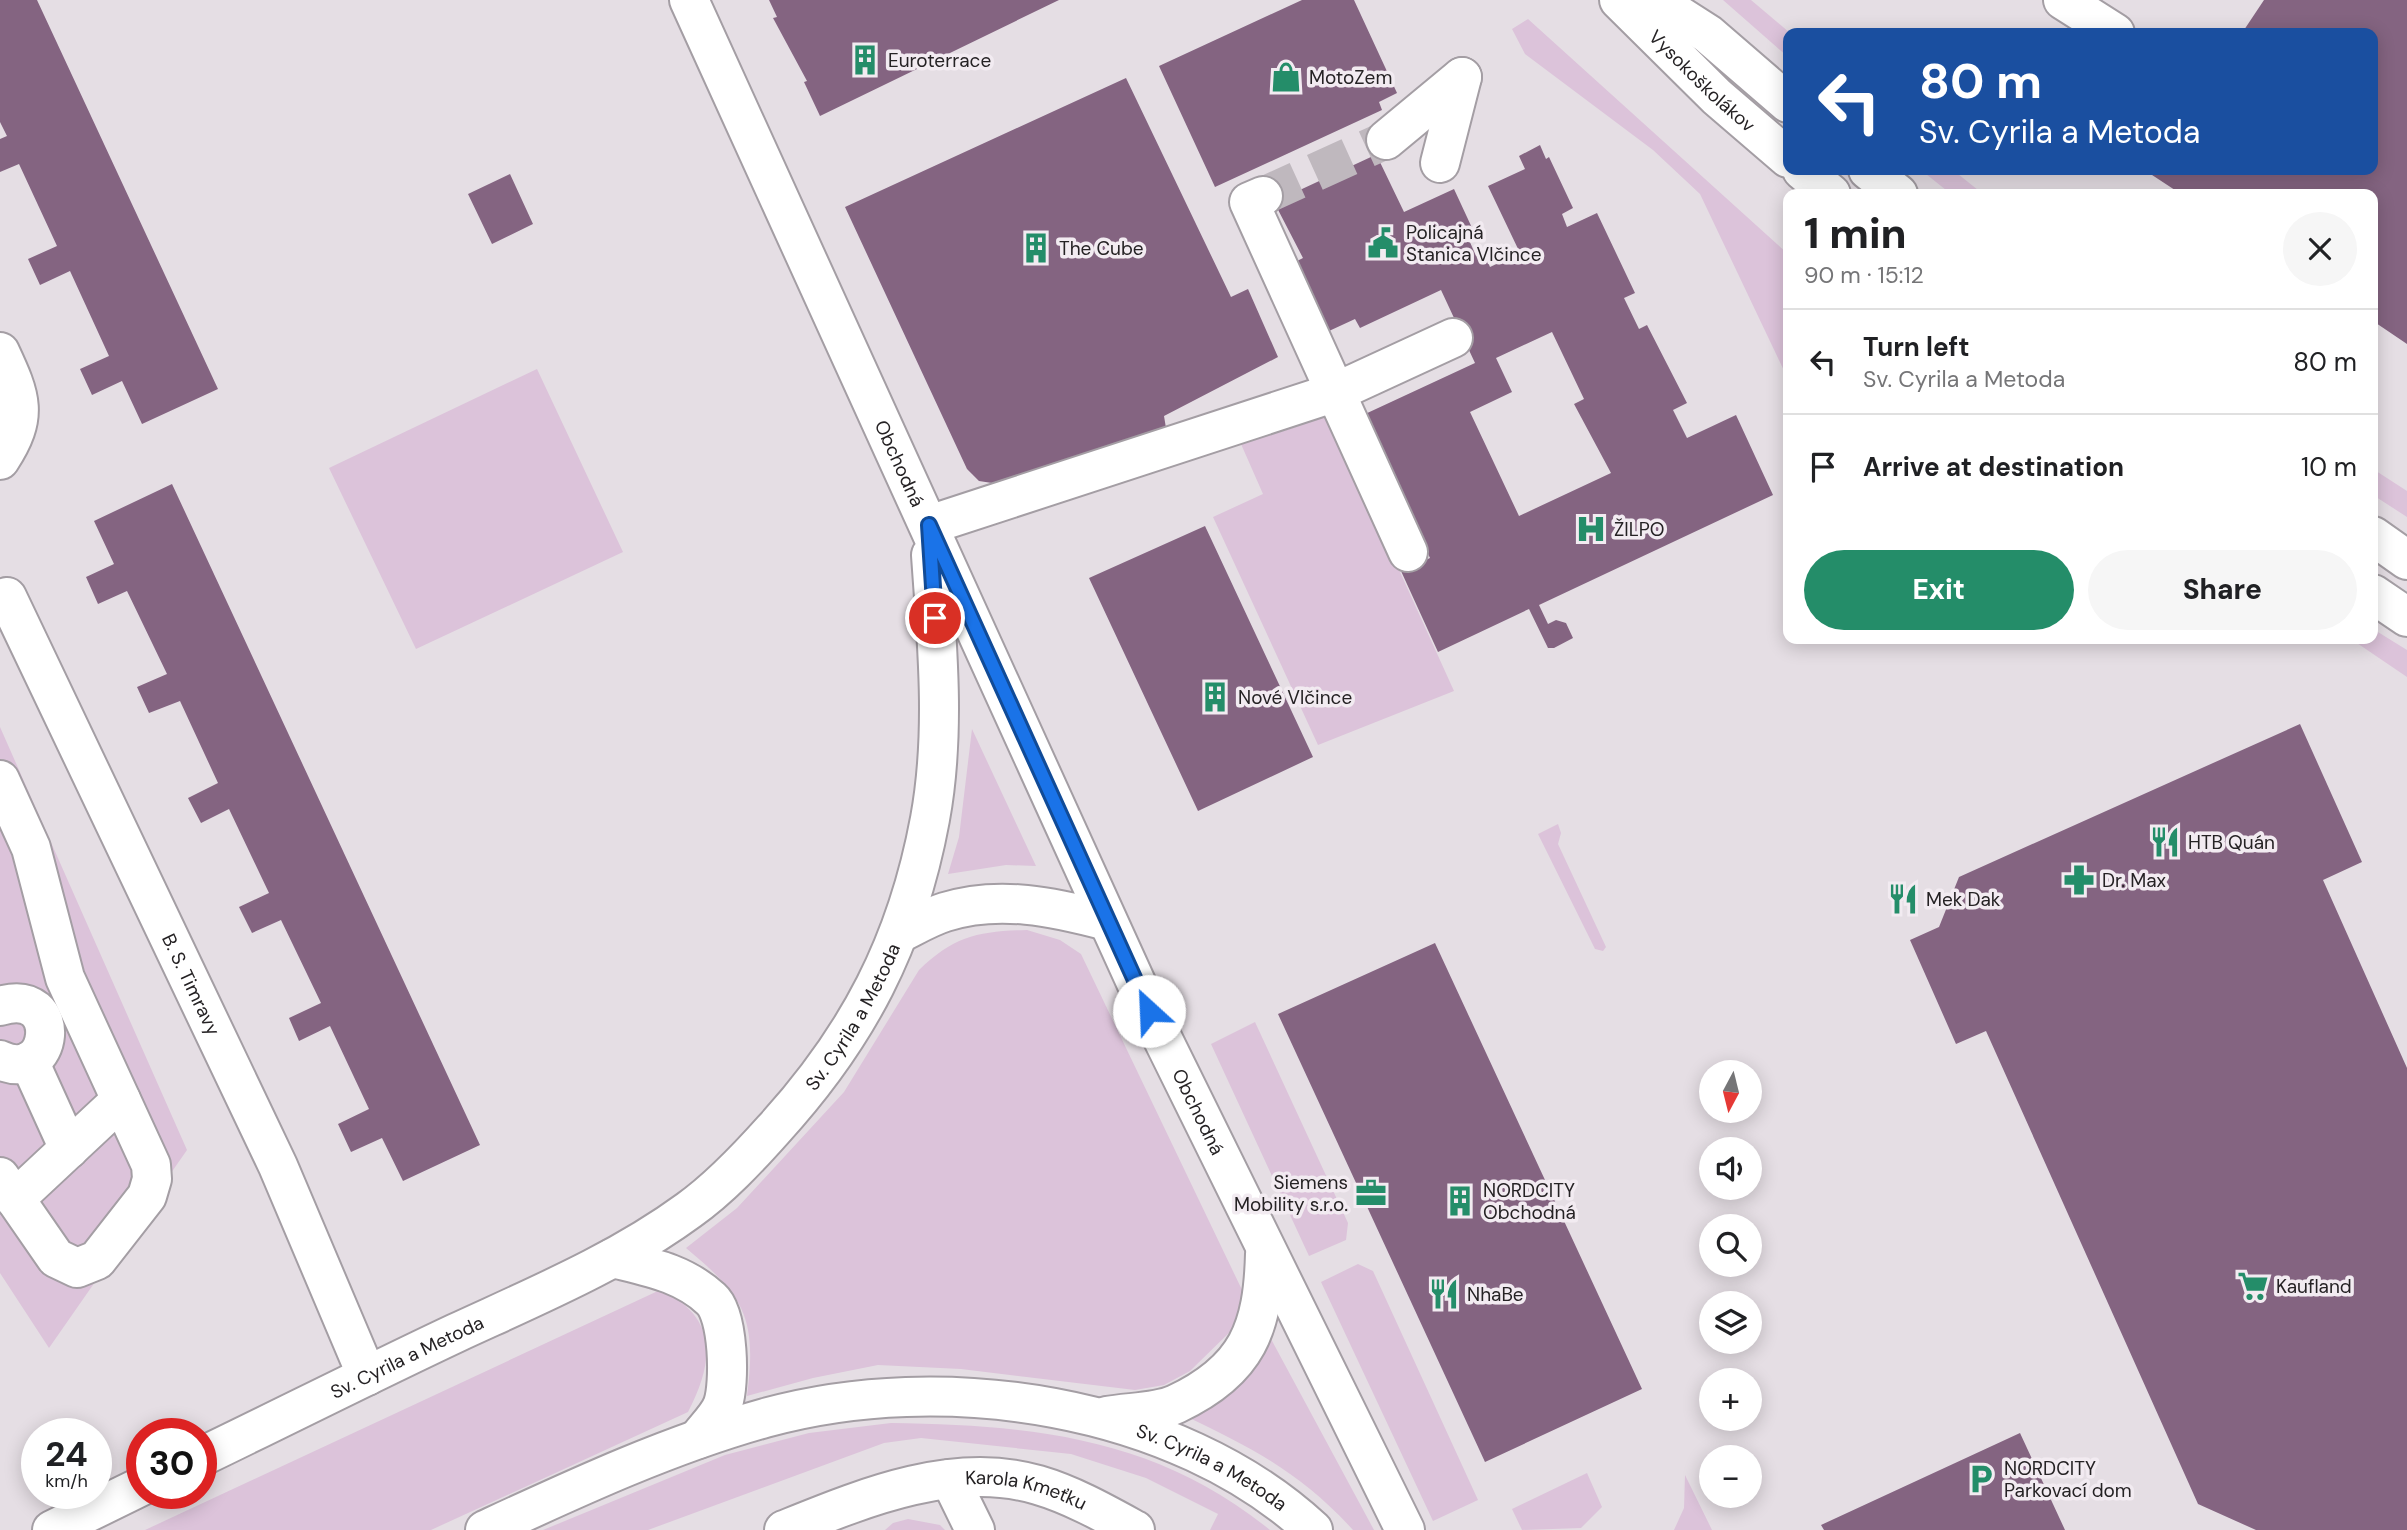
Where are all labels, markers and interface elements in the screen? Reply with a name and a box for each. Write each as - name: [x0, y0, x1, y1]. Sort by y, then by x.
- street label: Vysokoškolákov: [1644, 24, 1761, 137]
- building icon: Euroterrace: [848, 43, 882, 77]
- place label: Euroterrace: [888, 48, 991, 73]
- text: 80 m: [1919, 49, 2042, 113]
- icon: left: [1804, 56, 1895, 147]
- shop icon: MotoZem: [1269, 60, 1303, 94]
- place label: MotoZem: [1309, 65, 1392, 90]
- text: Sv. Cyrila a Metoda: [1919, 111, 2200, 153]
- text: 1 min: [1804, 206, 1907, 261]
- button: close: [2283, 212, 2357, 286]
- place label: Policajná Stanica Vlčince: [1406, 220, 1541, 267]
- public building icon: Policajná Stanica Vlčince: [1366, 226, 1400, 260]
- building icon: The Cube: [1019, 231, 1053, 265]
- place label: The Cube: [1059, 236, 1144, 261]
- text: 90 m · 15:12: [1804, 260, 1924, 290]
- text: Turn left: [1863, 330, 1970, 364]
- icon: left: [1804, 343, 1842, 381]
- text: 80 m: [2293, 345, 2357, 379]
- text: Sv. Cyrila a Metoda: [1863, 364, 2065, 394]
- street label: Obchodná: [869, 416, 930, 511]
- icon: arrive: [1804, 448, 1842, 486]
- text: Arrive at destination: [1863, 450, 2124, 484]
- text: 10 m: [2301, 450, 2357, 484]
- hospital icon: ŽILPO: [1574, 512, 1608, 546]
- place label: ŽILPO: [1614, 517, 1664, 542]
- button: Exit: [1804, 550, 2074, 630]
- button: Share: [2088, 550, 2357, 630]
- pin: [905, 588, 965, 648]
- icon: arrive: [916, 599, 954, 637]
- building icon: Nové Vlčince: [1198, 680, 1232, 714]
- place label: Nové Vlčince: [1238, 685, 1352, 710]
- restaurant icon: HTB Quán: [2148, 825, 2182, 859]
- place label: HTB Quán: [2188, 830, 2275, 855]
- pharmacy icon: Dr. Max: [2062, 863, 2096, 897]
- place label: Dr. Max: [2102, 868, 2166, 893]
- restaurant icon: Mek Dak: [1886, 882, 1920, 916]
- place label: Mek Dak: [1926, 887, 2001, 912]
- street label: B. S. Timravy: [157, 929, 227, 1040]
- street label: Sv. Cyrila a Metoda: [799, 939, 905, 1095]
- position arrow: [1112, 974, 1186, 1048]
- north arrow: [1699, 1060, 1762, 1124]
- map controls: [1699, 1060, 1762, 1508]
- street label: Obchodná: [1167, 1065, 1230, 1159]
- button: sound: [1699, 1137, 1762, 1200]
- place label: Siemens Mobility s.r.o.: [1234, 1170, 1348, 1217]
- office icon: Siemens Mobility s.r.o.: [1354, 1176, 1388, 1210]
- place label: NORDCITY Obchodná: [1483, 1178, 1576, 1225]
- building icon: NORDCITY Obchodná: [1443, 1184, 1477, 1218]
- button: search: [1699, 1214, 1762, 1277]
- supermarket icon: Kaufland: [2236, 1269, 2270, 1303]
- place label: Kaufland: [2276, 1274, 2352, 1299]
- restaurant icon: NhaBe: [1427, 1277, 1461, 1311]
- place label: NhaBe: [1467, 1282, 1524, 1307]
- button: layers: [1699, 1291, 1762, 1354]
- street label: Sv. Cyrila a Metoda: [326, 1310, 488, 1404]
- button: +: [1699, 1368, 1762, 1431]
- speed limit sign: 30: [126, 1418, 217, 1509]
- street label: Sv. Cyrila a Metoda: [1133, 1418, 1292, 1516]
- text: 24: [45, 1431, 88, 1477]
- button: −: [1699, 1445, 1762, 1508]
- place label: NORDCITY Parkovací dom: [2004, 1456, 2132, 1503]
- parking icon: NORDCITY Parkovací dom: [1964, 1462, 1998, 1496]
- street label: Karola Kmeťku: [965, 1465, 1091, 1515]
- text: km/h: [45, 1469, 88, 1493]

